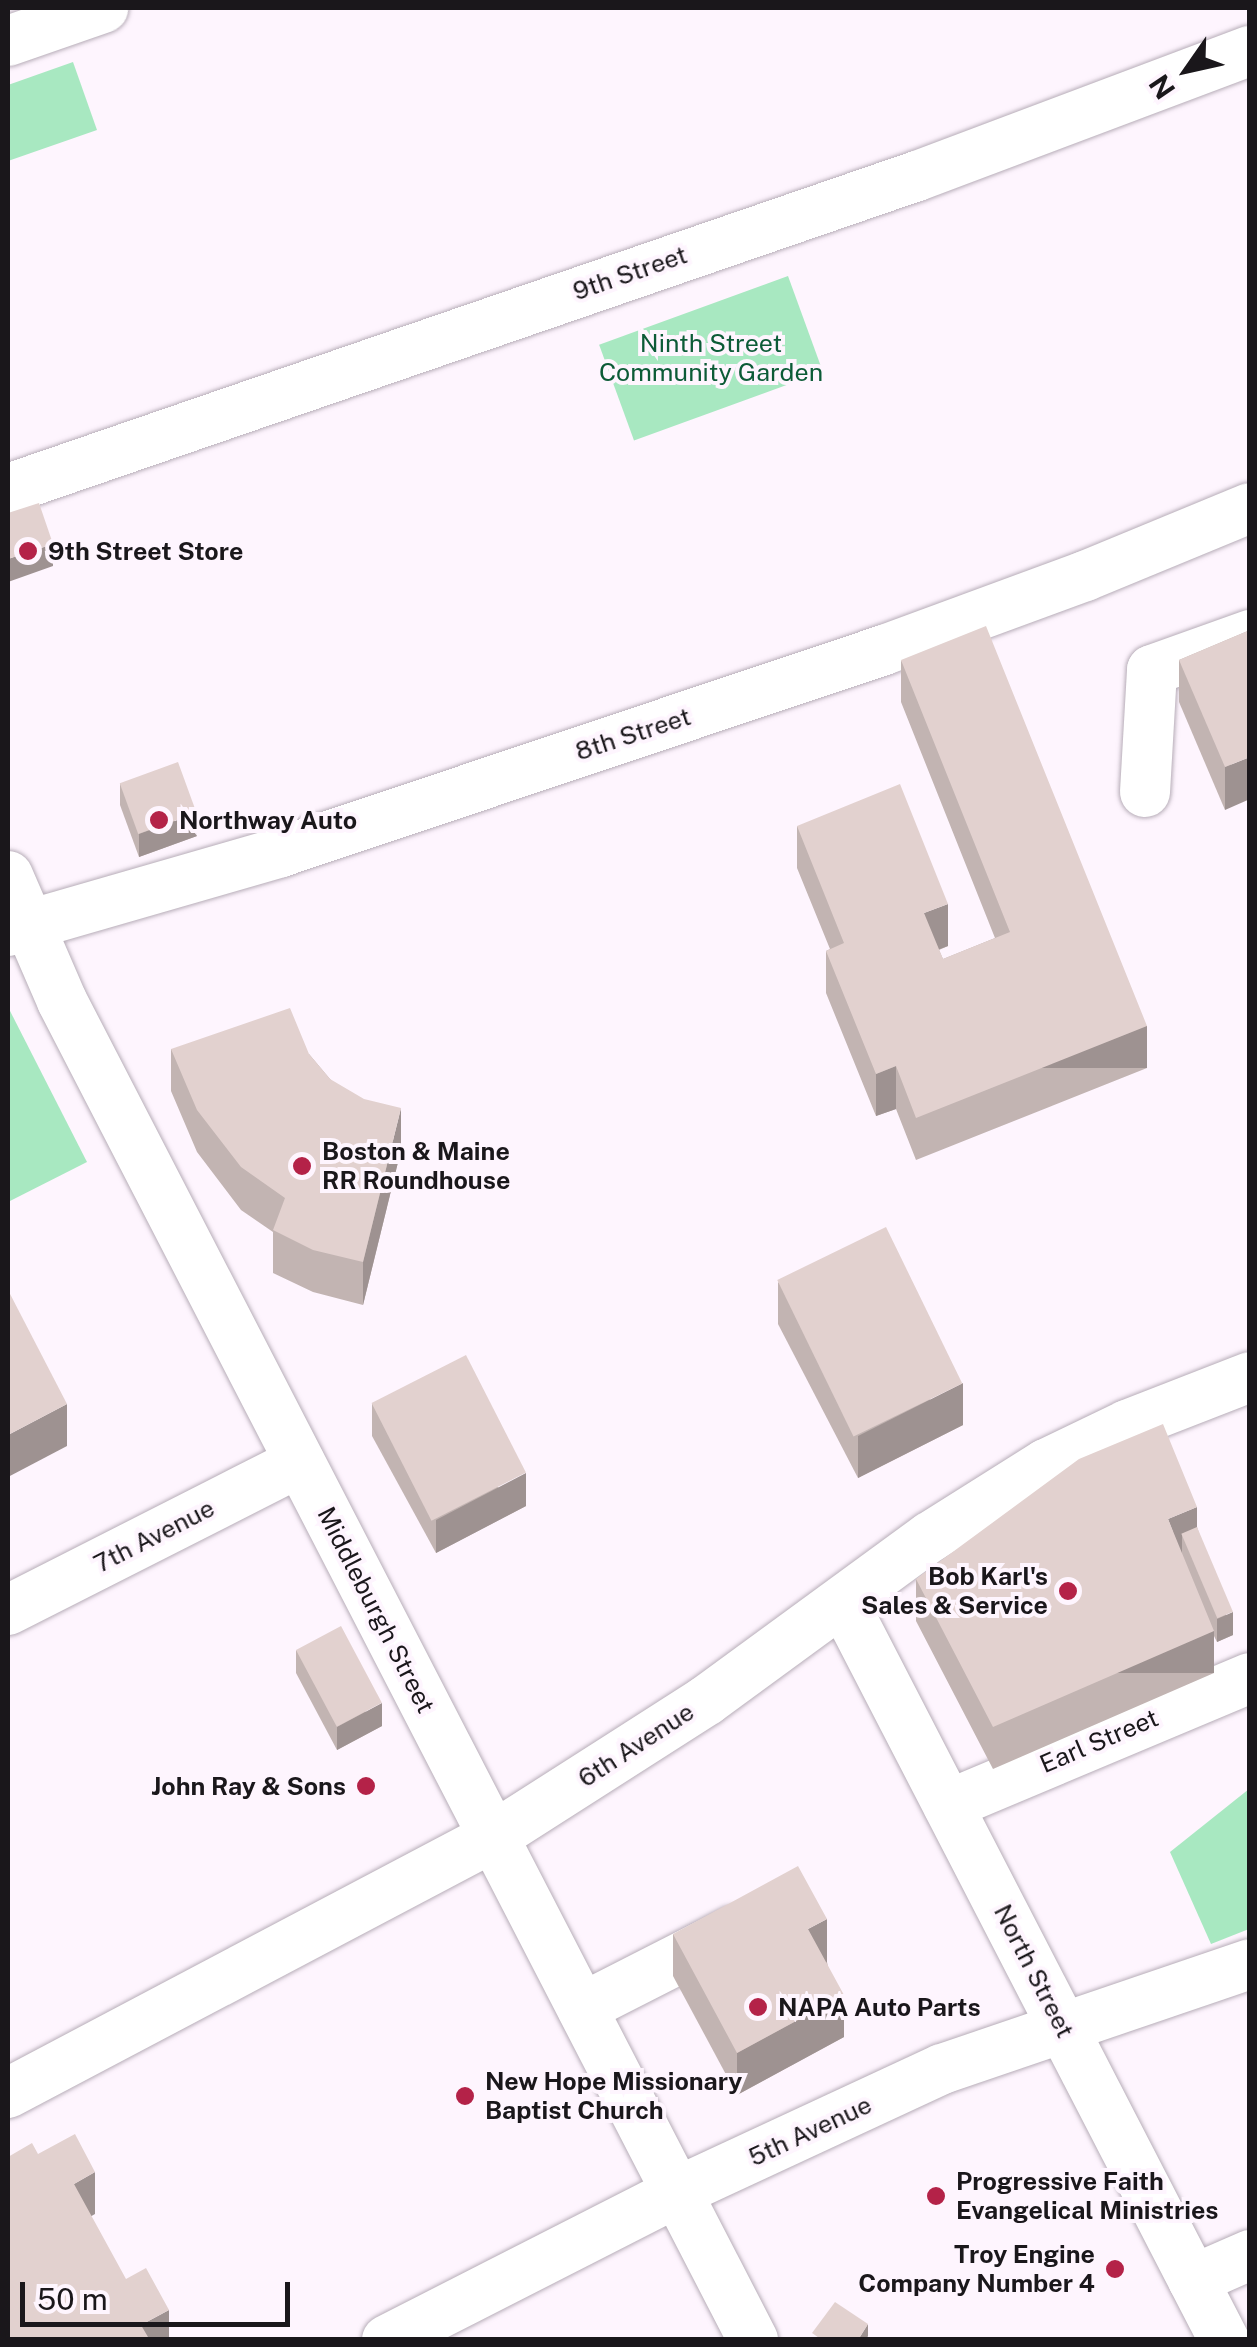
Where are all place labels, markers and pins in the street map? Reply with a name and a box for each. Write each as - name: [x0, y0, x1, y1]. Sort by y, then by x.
- place label: 9th Street Store: [48, 536, 243, 566]
- marker: 9th Street Store: [17, 540, 39, 562]
- place label: Northway Auto: [179, 805, 357, 835]
- marker: Northway Auto: [148, 809, 170, 831]
- place label: Boston & Maine RR Roundhouse: [322, 1137, 510, 1196]
- marker: Boston & Maine RR Roundhouse: [291, 1155, 313, 1177]
- place label: Bob Karl's Sales & Service: [861, 1562, 1048, 1621]
- marker: Bob Karl's Sales & Service: [1057, 1580, 1079, 1602]
- place label: John Ray & Sons: [151, 1771, 346, 1801]
- marker: John Ray & Sons: [355, 1775, 377, 1797]
- place label: NAPA Auto Parts: [778, 1992, 981, 2022]
- marker: NAPA Auto Parts: [747, 1996, 769, 2018]
- place label: New Hope Missionary Baptist Church: [485, 2067, 743, 2126]
- marker: New Hope Missionary Baptist Church: [454, 2085, 476, 2107]
- place label: Progressive Faith Evangelical Ministries: [956, 2167, 1218, 2226]
- marker: Progressive Faith Evangelical Ministries: [925, 2185, 947, 2207]
- place label: Troy Engine Company Number 4: [858, 2240, 1095, 2299]
- marker: Troy Engine Company Number 4: [1104, 2258, 1126, 2280]

